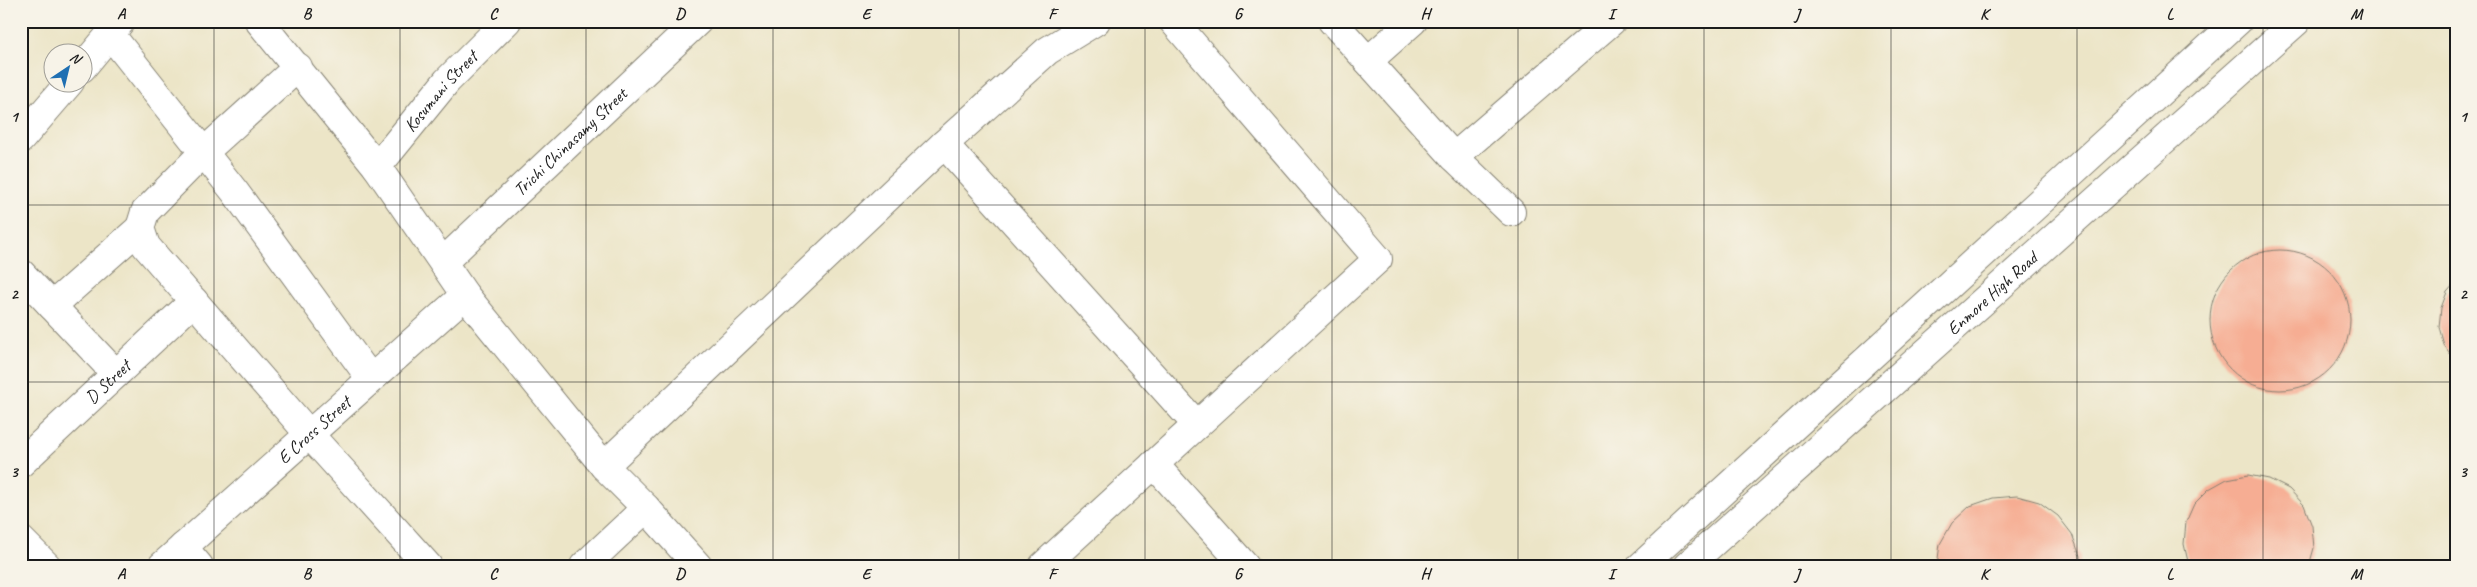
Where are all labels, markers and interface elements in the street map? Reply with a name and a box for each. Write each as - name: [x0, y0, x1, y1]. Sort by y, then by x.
- text: A: [117, 4, 127, 24]
- text: B: [303, 4, 313, 24]
- text: C: [489, 4, 499, 24]
- text: D: [675, 4, 686, 24]
- text: E: [862, 4, 873, 24]
- text: F: [1048, 4, 1059, 24]
- text: G: [1234, 4, 1244, 24]
- text: H: [1420, 4, 1432, 24]
- text: I: [1608, 4, 1618, 24]
- text: J: [1793, 4, 1802, 24]
- text: K: [1980, 4, 1992, 24]
- text: L: [2167, 4, 2175, 24]
- text: M: [2350, 4, 2364, 24]
- north arrow: [42, 42, 92, 92]
- street label: Kosumani Street: [399, 44, 484, 136]
- text: N: [67, 48, 86, 69]
- street label: Trichi Chinasamy Street: [509, 82, 633, 201]
- text: 1: [10, 107, 19, 127]
- text: 1: [2459, 107, 2468, 127]
- street label: Enmore High Road: [1942, 245, 2044, 340]
- text: 2: [10, 284, 19, 304]
- text: 2: [2459, 284, 2468, 304]
- street label: D Street: [81, 353, 137, 408]
- street label: E Cross Street: [273, 390, 357, 468]
- text: 3: [10, 462, 19, 482]
- text: 3: [2459, 462, 2468, 482]
- text: A: [117, 564, 127, 584]
- text: B: [303, 564, 313, 584]
- text: C: [489, 564, 499, 584]
- text: D: [675, 564, 686, 584]
- text: E: [862, 564, 873, 584]
- text: F: [1048, 564, 1059, 584]
- text: G: [1234, 564, 1244, 584]
- text: H: [1420, 564, 1432, 584]
- text: I: [1608, 564, 1618, 584]
- text: J: [1793, 564, 1802, 584]
- text: K: [1980, 564, 1992, 584]
- text: L: [2167, 564, 2175, 584]
- text: M: [2350, 564, 2364, 584]

